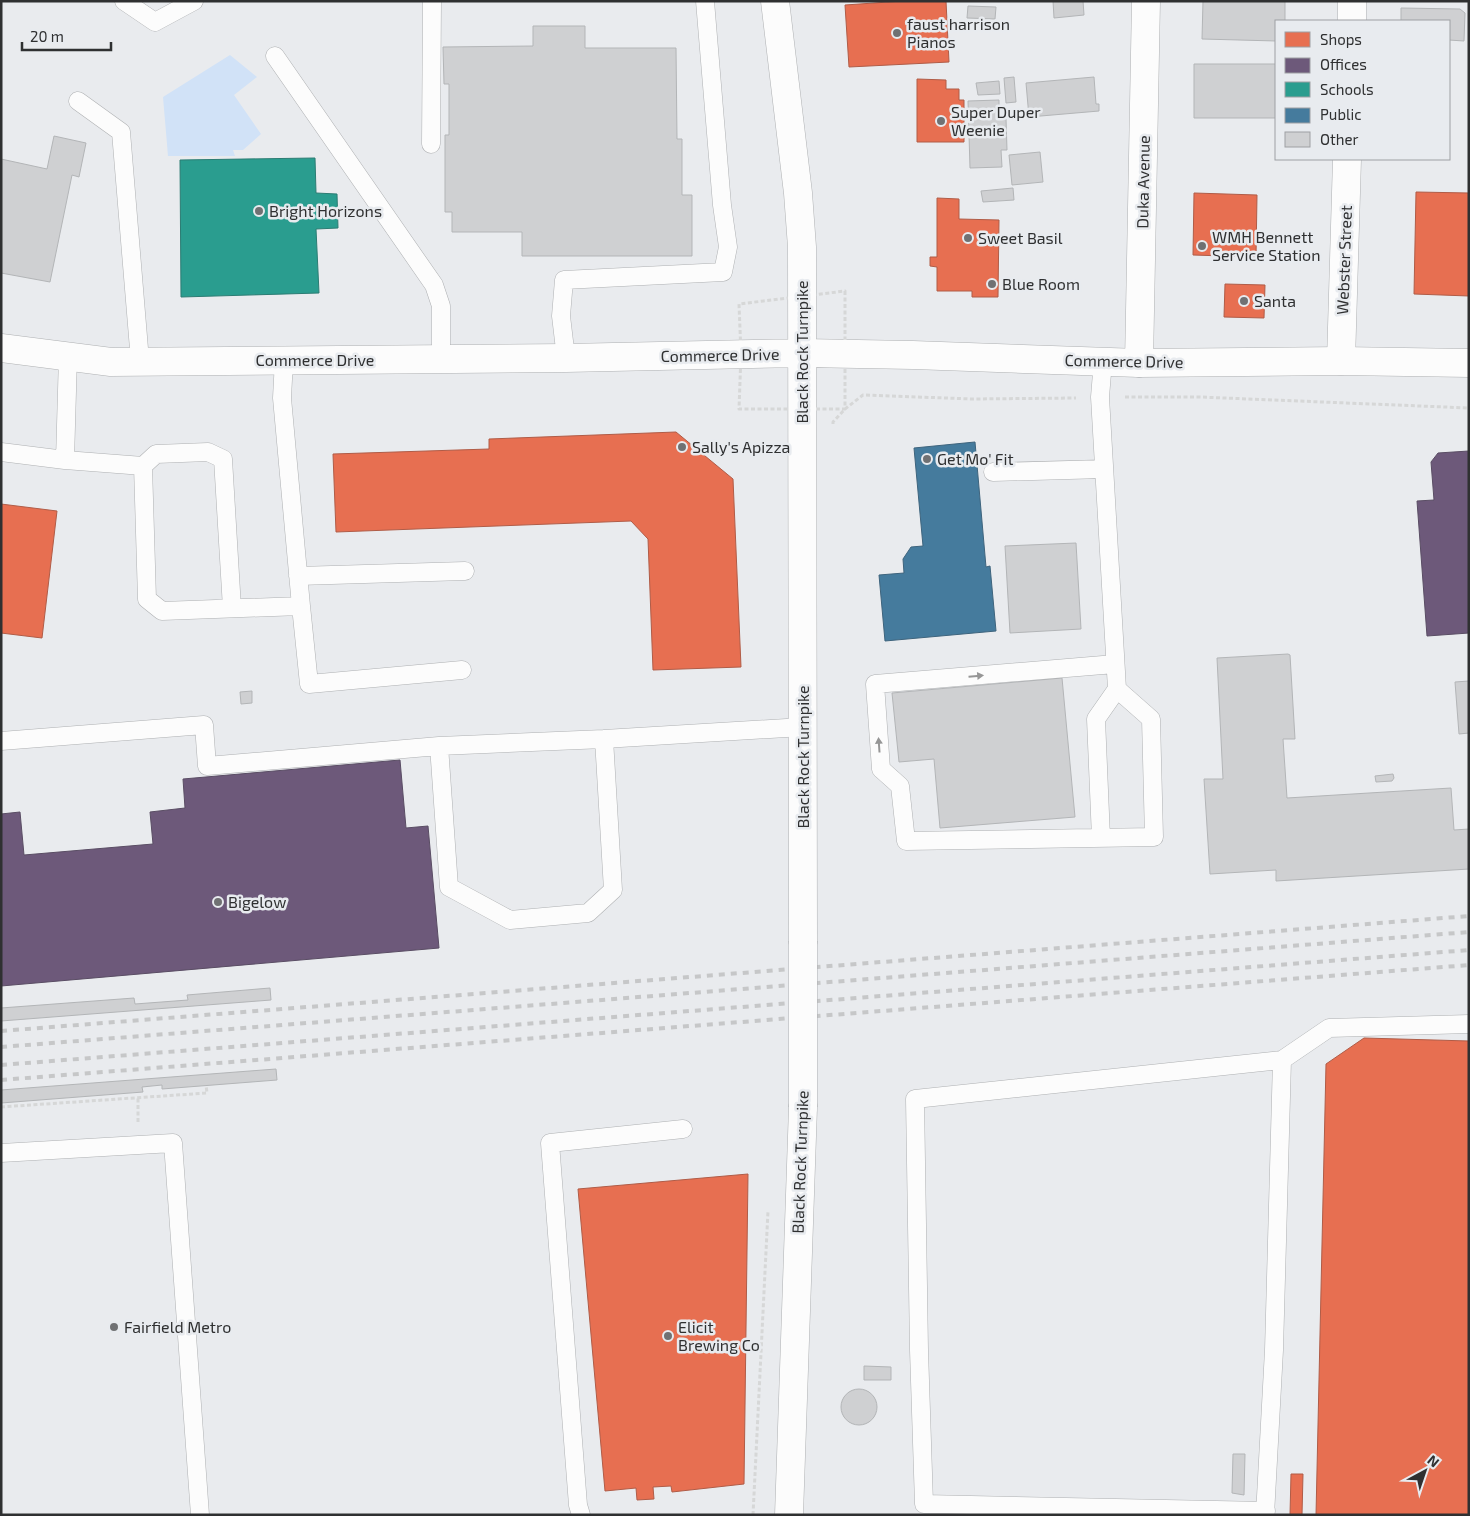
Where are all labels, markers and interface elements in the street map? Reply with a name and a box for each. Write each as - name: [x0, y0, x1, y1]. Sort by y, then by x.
- place label: faust harrison Pianos: [907, 14, 1010, 51]
- scale bar: [22, 20, 111, 52]
- legend: [1275, 20, 1450, 160]
- text: 20 m: [30, 27, 64, 45]
- marker: faust harrison Pianos: [891, 27, 903, 39]
- text: Shops: [1320, 30, 1362, 48]
- text: Offices: [1320, 55, 1367, 73]
- text: Schools: [1320, 80, 1374, 98]
- place label: Super Duper Weenie: [951, 102, 1041, 139]
- text: Public: [1320, 105, 1361, 123]
- marker: Super Duper Weenie: [935, 115, 947, 127]
- text: Other: [1320, 130, 1359, 148]
- street label: Duka Avenue: [1132, 135, 1153, 229]
- place label: Bright Horizons: [269, 201, 382, 220]
- marker: Bright Horizons: [253, 205, 265, 217]
- street label: Webster Street: [1332, 205, 1355, 315]
- place label: WMH Bennett Service Station: [1212, 227, 1321, 264]
- place label: Sweet Basil: [978, 228, 1063, 247]
- marker: Sweet Basil: [962, 232, 974, 244]
- marker: WMH Bennett Service Station: [1196, 240, 1208, 252]
- place label: Blue Room: [1002, 274, 1080, 293]
- marker: Blue Room: [986, 278, 998, 290]
- street label: Black Rock Turnpike: [792, 280, 811, 424]
- place label: Santa: [1254, 291, 1296, 310]
- marker: Santa: [1238, 295, 1250, 307]
- street label: Commerce Drive: [660, 344, 780, 365]
- street label: Commerce Drive: [256, 350, 374, 369]
- street label: Commerce Drive: [1064, 350, 1184, 371]
- place label: Sally's Apizza: [692, 437, 790, 456]
- marker: Sally's Apizza: [676, 441, 688, 453]
- place label: Get Mo' Fit: [937, 449, 1014, 468]
- marker: Get Mo' Fit: [921, 453, 933, 465]
- one-way arrow: [968, 671, 984, 679]
- street label: Black Rock Turnpike: [793, 685, 812, 829]
- one-way arrow: [875, 737, 883, 753]
- place label: Bigelow: [228, 892, 286, 911]
- marker: Bigelow: [212, 896, 224, 908]
- street label: Black Rock Turnpike: [788, 1090, 811, 1234]
- place label: Fairfield Metro: [124, 1317, 231, 1336]
- place label: Elicit Brewing Co: [678, 1317, 760, 1354]
- marker: Fairfield Metro: [108, 1321, 120, 1333]
- marker: Elicit Brewing Co: [662, 1330, 674, 1342]
- north arrow: [1400, 1446, 1450, 1496]
- text: N: [1424, 1451, 1443, 1470]

